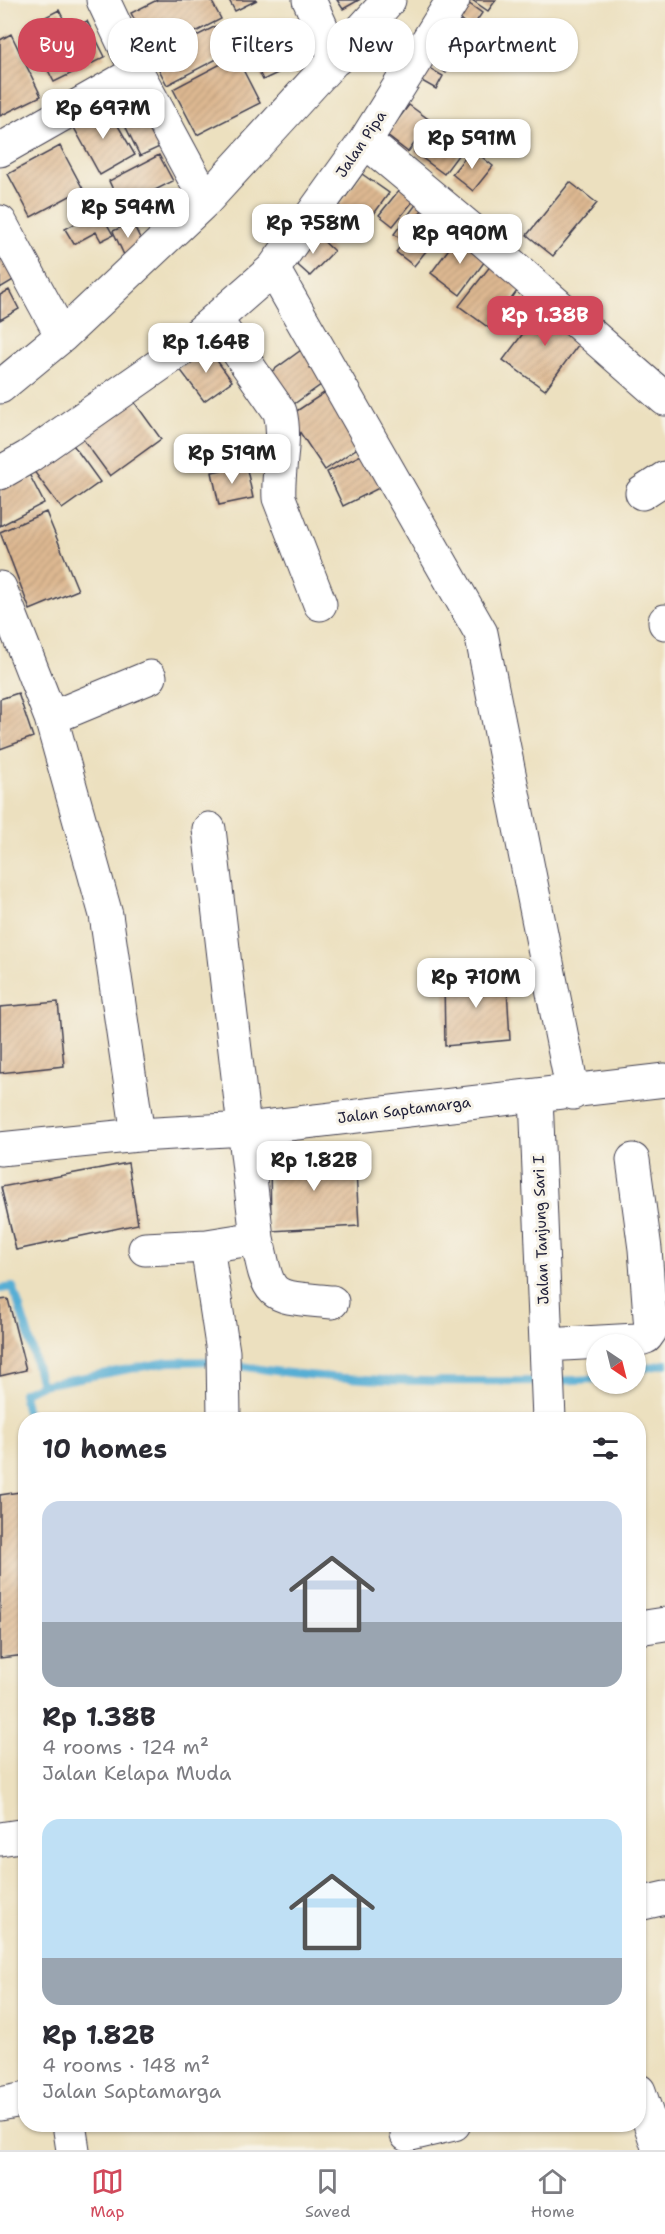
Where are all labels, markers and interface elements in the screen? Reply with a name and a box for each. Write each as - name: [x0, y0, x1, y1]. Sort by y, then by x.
- chip: Buy: [18, 18, 96, 72]
- chip: Rent: [108, 18, 198, 72]
- chip: Filters: [210, 18, 315, 72]
- chip: New: [327, 18, 414, 72]
- chip: Apartment: [426, 18, 578, 72]
- pin: Rp 697M: [48, 89, 158, 140]
- text: Rp 697M: [56, 95, 150, 121]
- street label: Jalan Pipa: [331, 106, 391, 181]
- pin: Rp 591M: [417, 119, 527, 170]
- text: Rp 591M: [428, 125, 516, 151]
- pin: Rp 594M: [73, 188, 183, 239]
- text: Rp 594M: [81, 194, 175, 220]
- pin: Rp 758M: [258, 204, 368, 255]
- text: Rp 758M: [266, 210, 360, 236]
- pin: Rp 990M: [405, 214, 515, 265]
- text: Rp 990M: [412, 220, 508, 246]
- pin: Rp 1.38B: [483, 296, 607, 347]
- text: Rp 1.38B: [501, 302, 589, 328]
- pin: Rp 1.64B: [144, 323, 268, 374]
- text: Rp 1.64B: [162, 329, 250, 355]
- pin: Rp 519M: [177, 434, 287, 485]
- text: Rp 519M: [188, 440, 276, 466]
- pin: Rp 710M: [421, 958, 531, 1009]
- text: Rp 710M: [431, 964, 521, 990]
- street label: Jalan Saptamarga: [336, 1092, 473, 1128]
- pin: Rp 1.82B: [252, 1141, 376, 1192]
- text: Rp 1.82B: [271, 1147, 357, 1173]
- street label: Jalan Tanjung Sari I: [528, 1155, 554, 1305]
- north arrow: [586, 1334, 646, 1394]
- map controls: [586, 1334, 646, 1394]
- text: 10 homes: [42, 1431, 167, 1466]
- icon: filters: [589, 1432, 622, 1465]
- icon: home: [278, 1540, 386, 1648]
- text: Rp 1.38B: [42, 1699, 156, 1734]
- text: 4 rooms · 124 m²: [42, 1734, 209, 1760]
- text: Jalan Kelapa Muda: [42, 1760, 231, 1786]
- icon: home: [278, 1858, 386, 1966]
- text: Rp 1.82B: [42, 2017, 155, 2052]
- text: 4 rooms · 148 m²: [42, 2052, 210, 2078]
- text: Jalan Saptamarga: [42, 2078, 221, 2104]
- tab: Map: [90, 2165, 124, 2222]
- tab: Saved: [305, 2165, 350, 2222]
- tab: Home: [531, 2165, 575, 2222]

